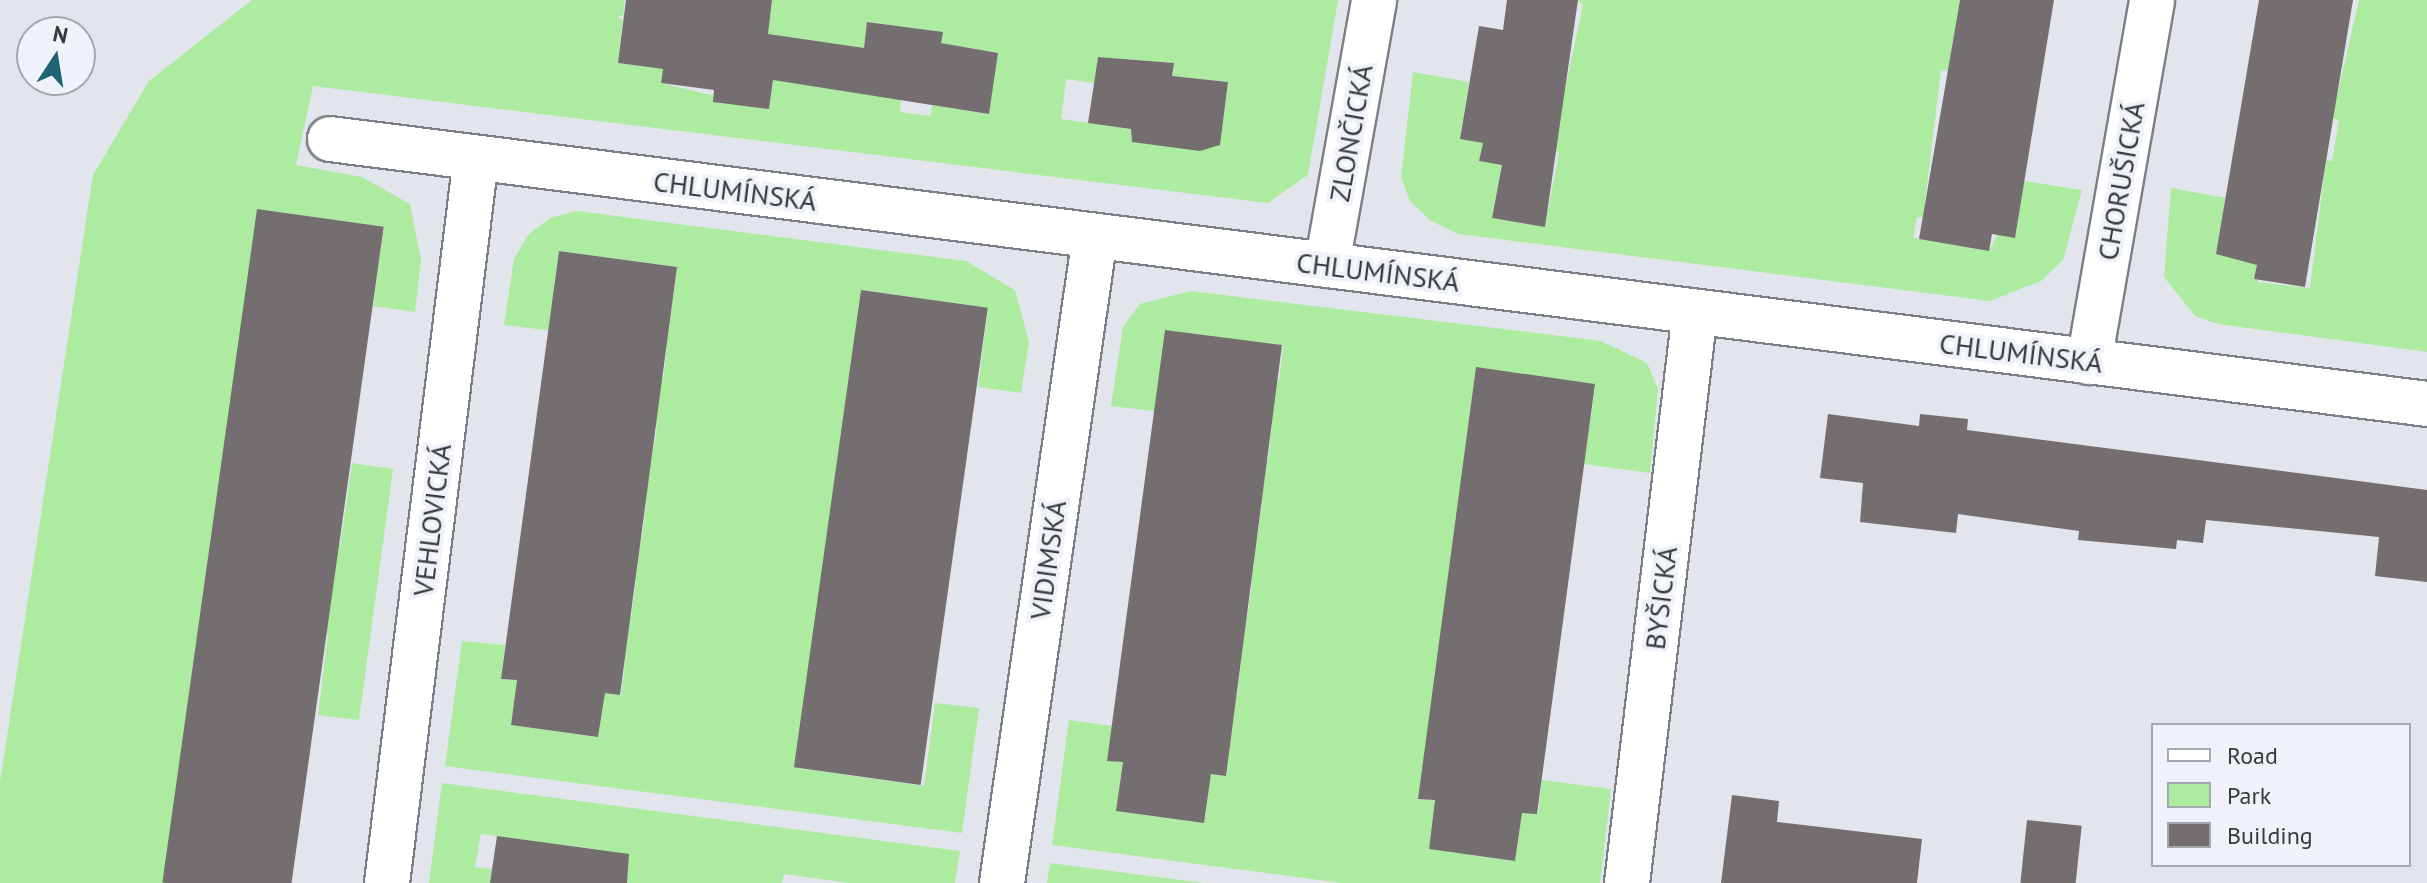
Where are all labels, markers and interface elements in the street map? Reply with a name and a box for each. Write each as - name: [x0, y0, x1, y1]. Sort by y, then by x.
- north arrow: [16, 16, 96, 96]
- text: N: [51, 19, 71, 50]
- street label: ZLONČICKÁ: [1322, 62, 1380, 204]
- street label: CHORUŠICKÁ: [2091, 99, 2151, 263]
- street label: CHLUMÍNSKÁ: [651, 164, 819, 218]
- street label: CHLUMÍNSKÁ: [1294, 245, 1462, 299]
- street label: CHLUMÍNSKÁ: [1937, 326, 2105, 380]
- street label: VEHLOVICKÁ: [406, 442, 458, 598]
- street label: VIDIMSKÁ: [1023, 498, 1073, 622]
- street label: BYŠICKÁ: [1638, 545, 1684, 651]
- legend: [2151, 723, 2411, 867]
- text: Road: [2227, 740, 2278, 771]
- text: Park: [2227, 780, 2271, 811]
- text: Building: [2227, 820, 2313, 851]

